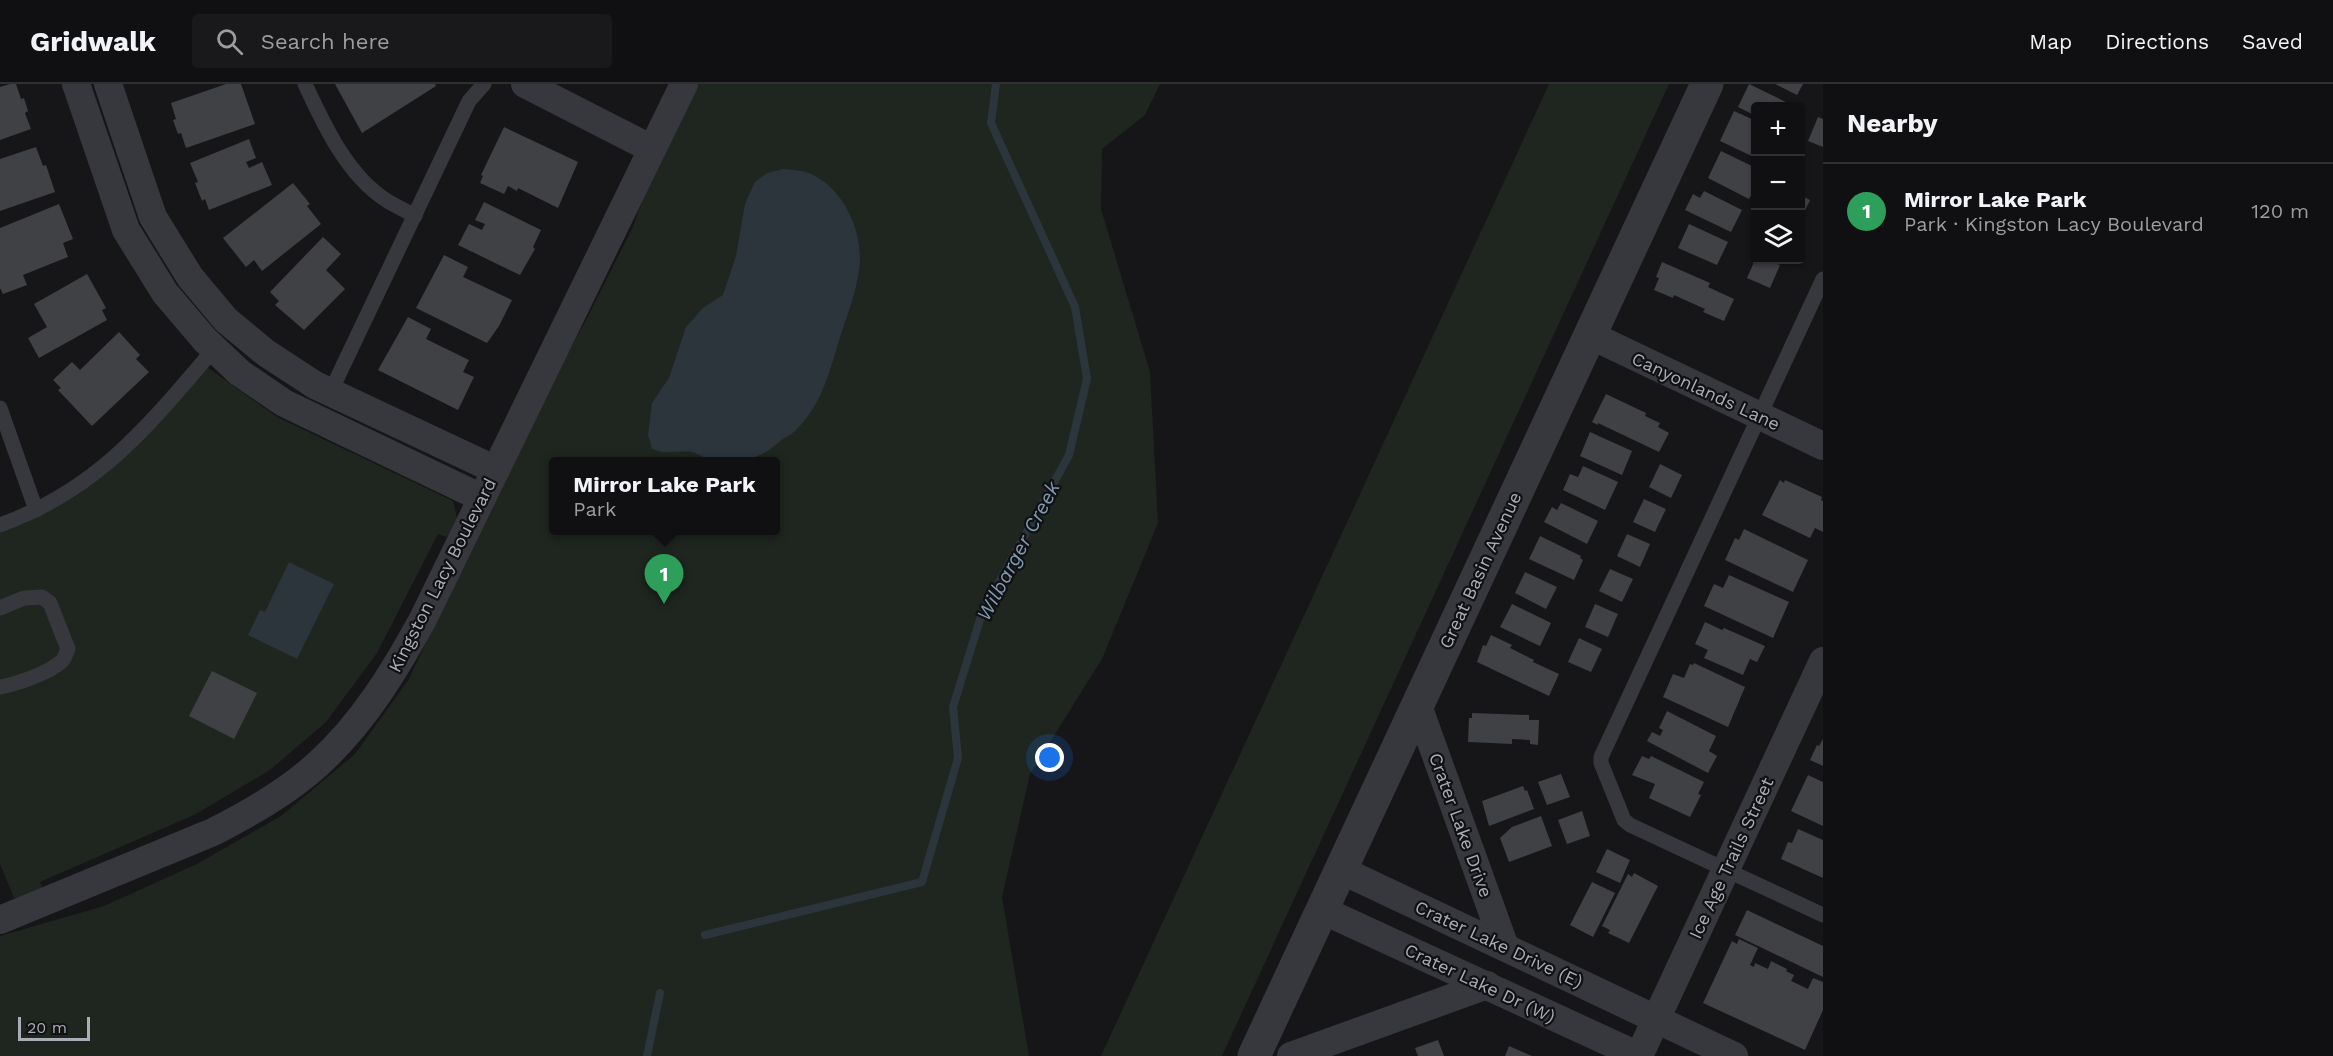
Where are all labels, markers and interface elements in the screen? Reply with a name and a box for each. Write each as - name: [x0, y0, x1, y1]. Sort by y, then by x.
- search box: [192, 14, 612, 68]
- text: Gridwalk: [30, 25, 156, 58]
- icon: search: [213, 25, 246, 58]
- text: Search here: [261, 29, 390, 54]
- text: Map: [2029, 29, 2072, 54]
- text: Directions: [2105, 29, 2209, 54]
- text: Saved: [2242, 29, 2303, 54]
- map controls: [1751, 102, 1805, 264]
- button: +: [1751, 102, 1805, 156]
- text: Nearby: [1847, 108, 1938, 138]
- button: −: [1751, 156, 1805, 210]
- text: Mirror Lake Park: [1904, 187, 2086, 212]
- text: 1: [1862, 199, 1871, 223]
- text: 120 m: [2251, 199, 2309, 223]
- button: layers: [1751, 210, 1805, 264]
- text: Park · Kingston Lacy Boulevard: [1904, 212, 2204, 236]
- street label: Canyonlands Lane: [1629, 347, 1783, 435]
- popup: [549, 457, 780, 535]
- text: Mirror Lake Park: [573, 472, 756, 497]
- street label: Kingston Lacy Boulevard: [384, 474, 500, 676]
- water label: Wilbarger Creek: [971, 476, 1065, 625]
- street label: Great Basin Avenue: [1434, 488, 1526, 652]
- text: Park: [573, 497, 616, 521]
- pin: 1: [644, 554, 684, 604]
- your location: [1035, 743, 1064, 772]
- street label: Crater Lake Drive: [1425, 750, 1497, 900]
- street label: Ice Age Trails Street: [1684, 774, 1778, 942]
- street label: Crater Lake Drive (E): [1412, 896, 1586, 992]
- street label: Crater Lake Dr (W): [1401, 939, 1559, 1027]
- scale bar: [18, 1014, 90, 1042]
- text: 20 m: [27, 1018, 67, 1037]

